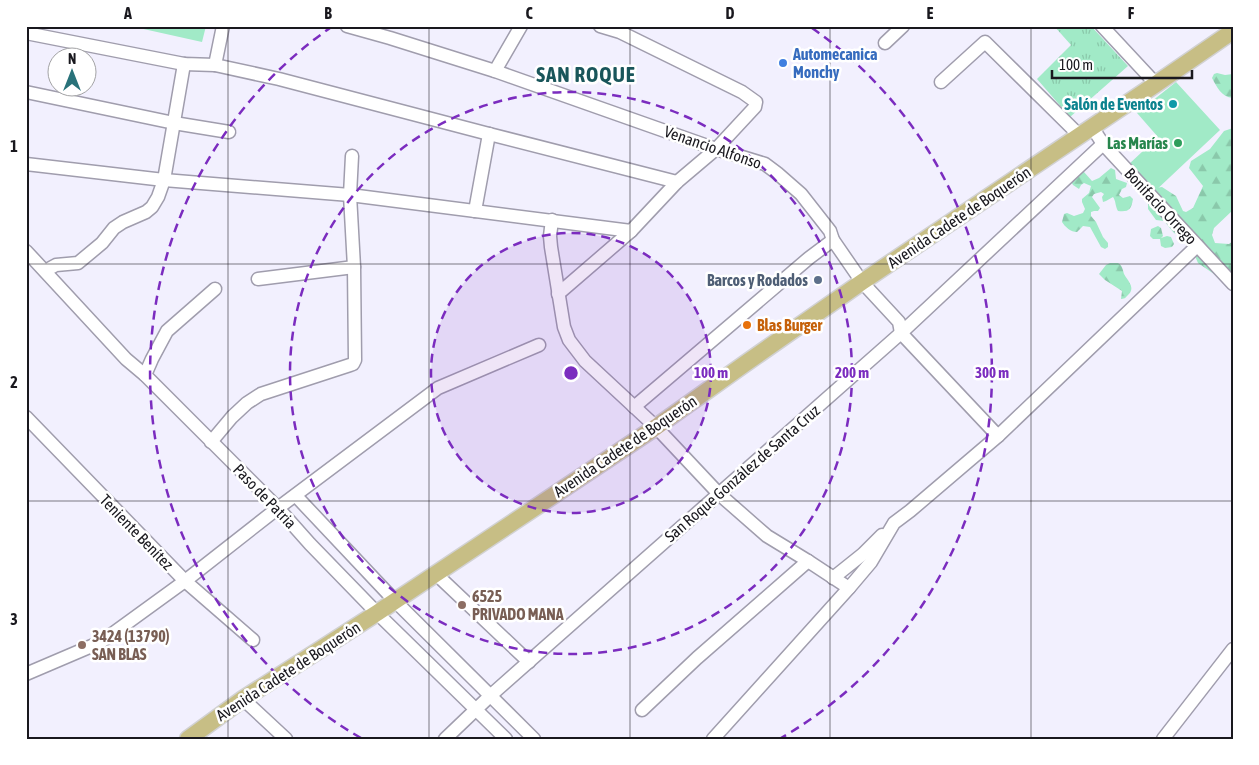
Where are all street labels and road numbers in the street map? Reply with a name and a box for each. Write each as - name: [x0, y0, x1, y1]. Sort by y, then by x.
- street label: Venancio Alfonso: [662, 122, 764, 172]
- street label: Avenida Cadete de Boquerón: [884, 162, 1034, 272]
- street label: Bonifacio Orrego: [1120, 164, 1201, 249]
- street label: Avenida Cadete de Boquerón: [550, 391, 700, 501]
- street label: San Roque González de Santa Cruz: [661, 401, 824, 546]
- street label: Paso de Patria: [230, 460, 300, 532]
- street label: Teniente Benítez: [97, 491, 177, 573]
- street label: Avenida Cadete de Boquerón: [213, 618, 364, 725]

